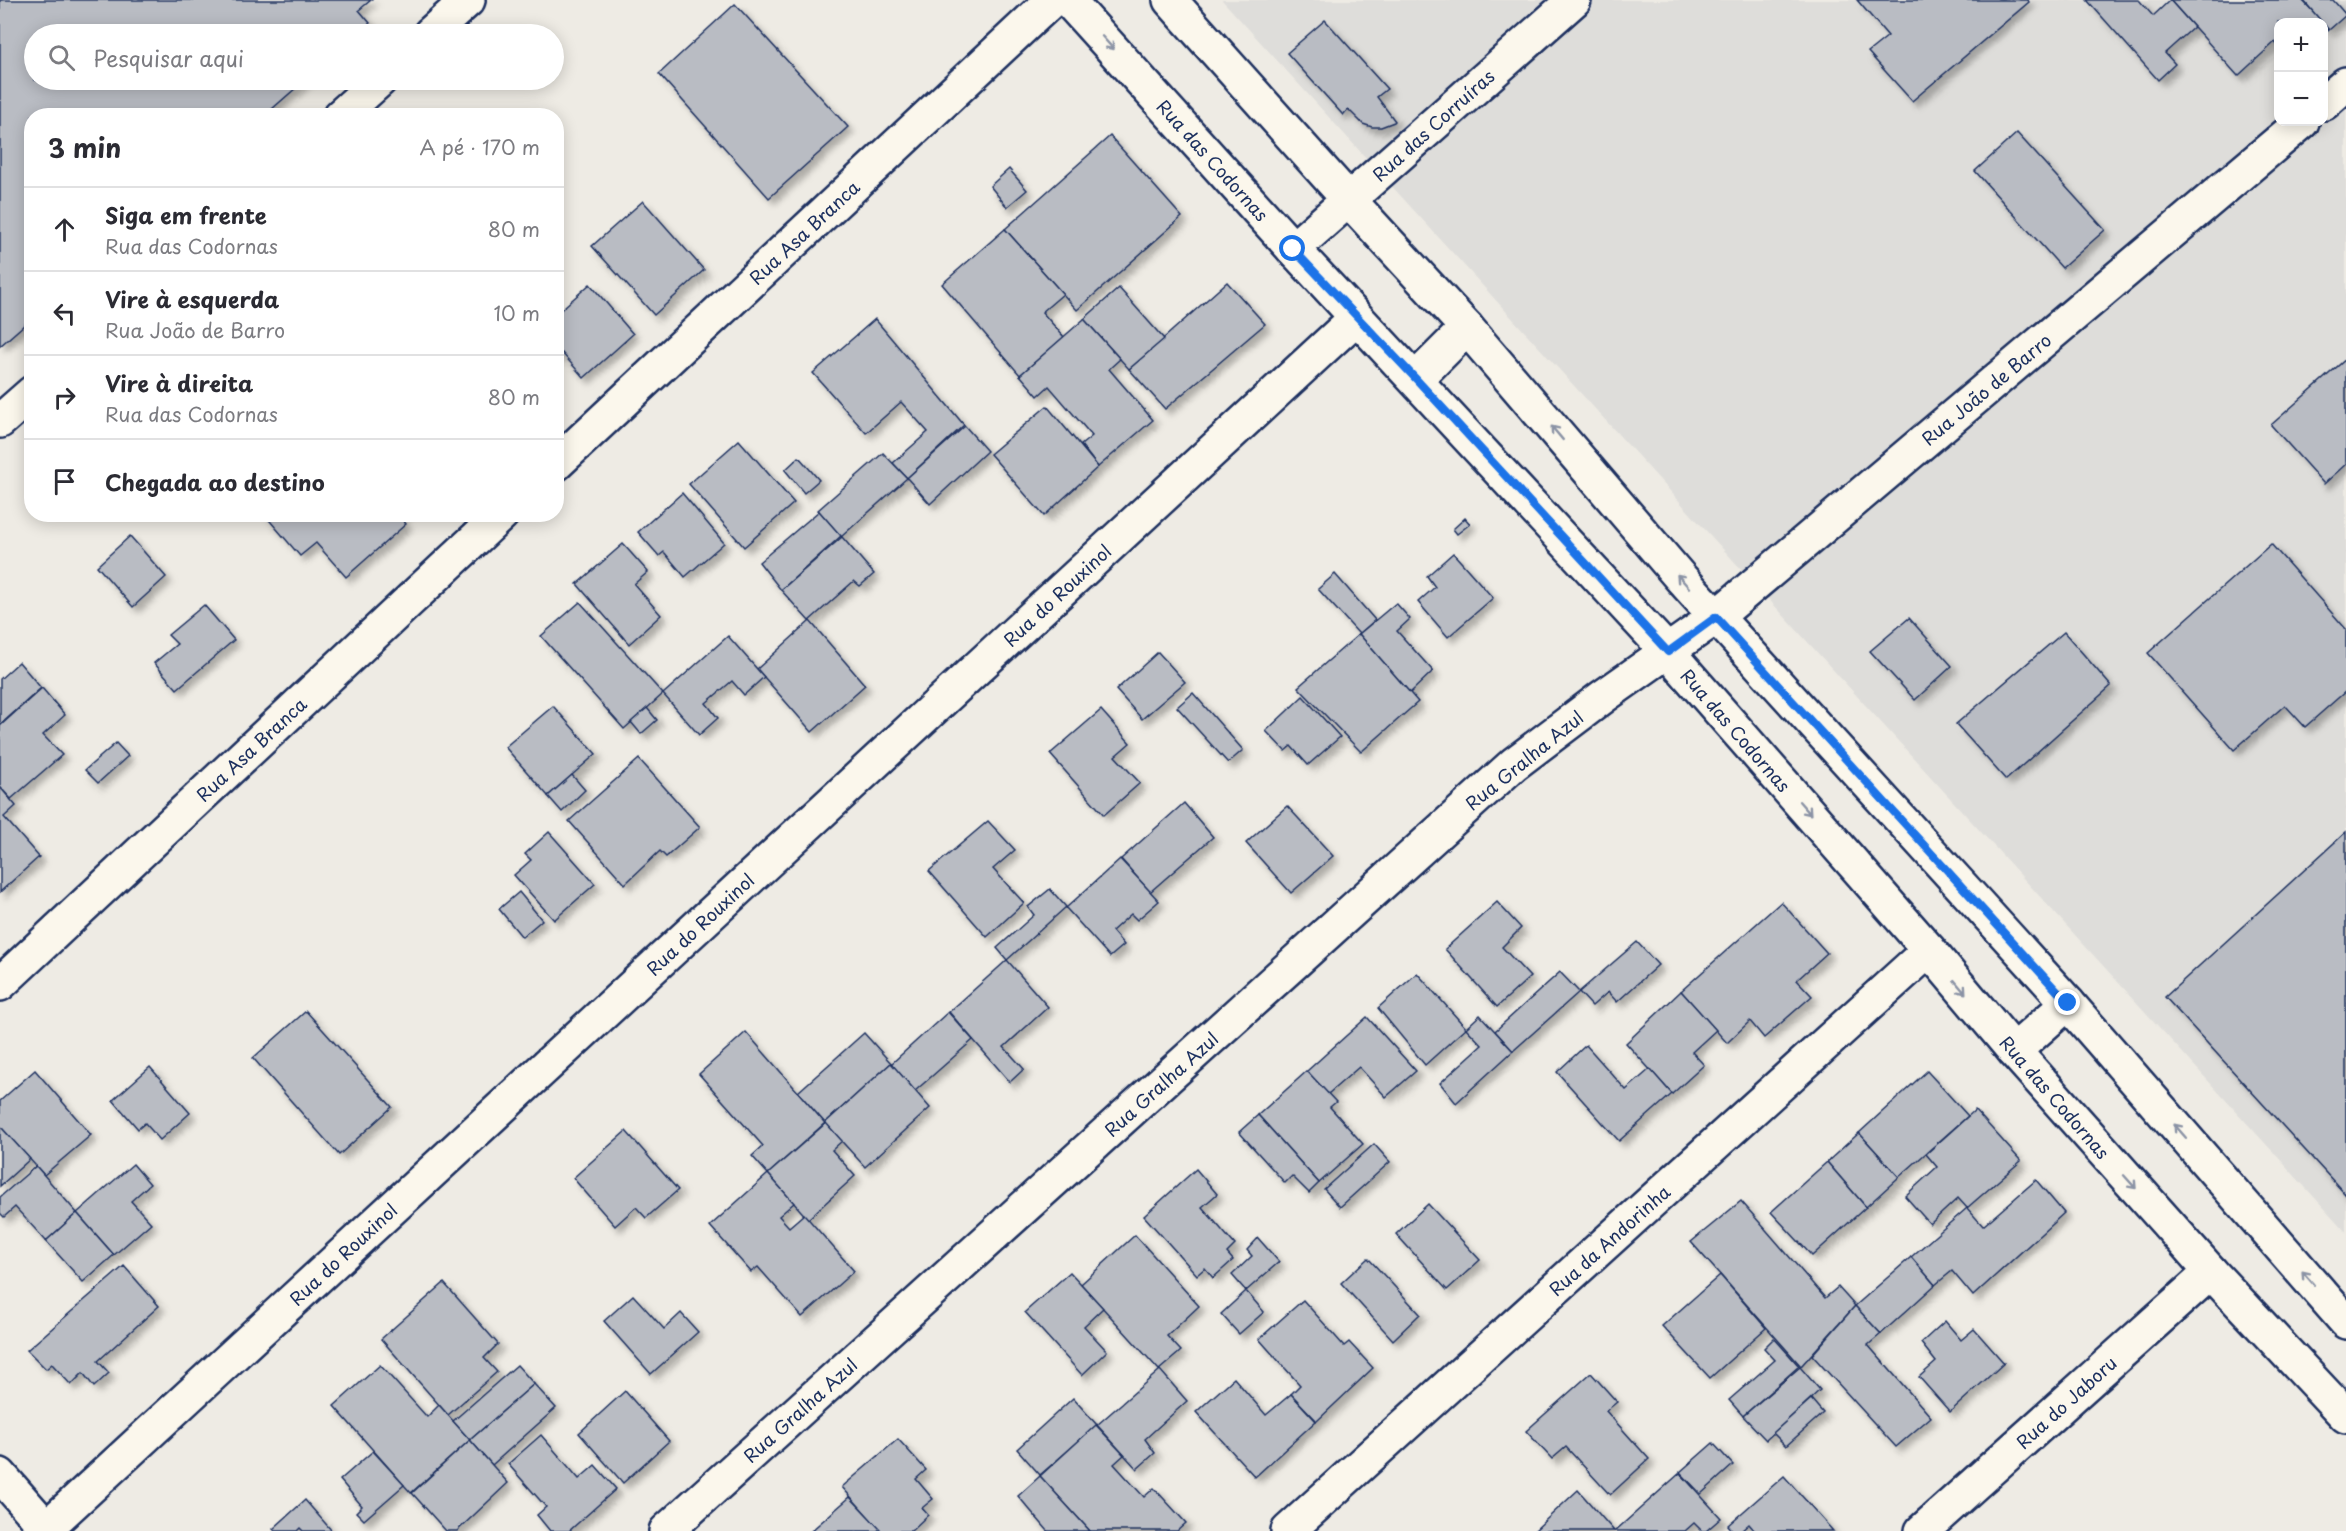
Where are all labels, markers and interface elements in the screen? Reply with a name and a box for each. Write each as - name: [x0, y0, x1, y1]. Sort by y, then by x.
- map controls: [2274, 18, 2328, 126]
- button: +: [2274, 18, 2328, 72]
- search box: [24, 24, 564, 90]
- one-way arrow: [1101, 36, 1115, 51]
- icon: search: [45, 41, 78, 74]
- text: Pesquisar aqui: [93, 41, 244, 74]
- street label: Rua das Corruíras: [1366, 63, 1500, 187]
- button: −: [2274, 72, 2328, 126]
- street label: Rua das Codornas: [1151, 93, 1275, 227]
- text: 3 min: [48, 128, 121, 167]
- text: A pé · 170 m: [420, 132, 540, 162]
- street label: Rua Asa Branca: [743, 173, 866, 290]
- text: Siga em frente: [105, 198, 267, 231]
- icon: ahead: [48, 213, 81, 246]
- text: 80 m: [488, 214, 540, 244]
- text: Rua das Codornas: [105, 231, 278, 261]
- route start: [1279, 235, 1305, 261]
- text: Vire à esquerda: [105, 282, 279, 315]
- icon: left: [48, 297, 81, 330]
- text: 10 m: [493, 298, 540, 328]
- text: Rua João de Barro: [105, 315, 285, 345]
- street label: Rua João de Barro: [1915, 327, 2057, 451]
- text: Vire à direita: [105, 366, 253, 399]
- icon: right: [48, 381, 81, 414]
- text: 80 m: [488, 382, 540, 412]
- text: Rua das Codornas: [105, 399, 278, 429]
- one-way arrow: [1550, 425, 1563, 441]
- icon: arrive: [48, 465, 81, 498]
- text: Chegada ao destino: [105, 465, 325, 498]
- street label: Rua do Rouxinol: [997, 538, 1117, 652]
- one-way arrow: [1676, 574, 1690, 589]
- street label: Rua das Codornas: [1675, 662, 1797, 798]
- street label: Rua Asa Branca: [190, 690, 313, 807]
- street label: Rua Gralha Azul: [1459, 704, 1589, 816]
- one-way arrow: [1797, 800, 1811, 816]
- street label: Rua do Rouxinol: [640, 867, 760, 981]
- one-way arrow: [1953, 979, 1967, 994]
- route end: [2054, 989, 2080, 1015]
- street label: Rua Gralha Azul: [1098, 1025, 1224, 1143]
- street label: Rua das Codornas: [1994, 1029, 2116, 1165]
- one-way arrow: [2173, 1124, 2187, 1139]
- one-way arrow: [2123, 1174, 2137, 1189]
- street label: Rua da Andorinha: [1543, 1178, 1676, 1302]
- street label: Rua do Rouxinol: [283, 1197, 403, 1311]
- one-way arrow: [2301, 1271, 2315, 1286]
- street label: Rua do Jaboru: [2010, 1349, 2122, 1455]
- street label: Rua Gralha Azul: [737, 1351, 863, 1469]

